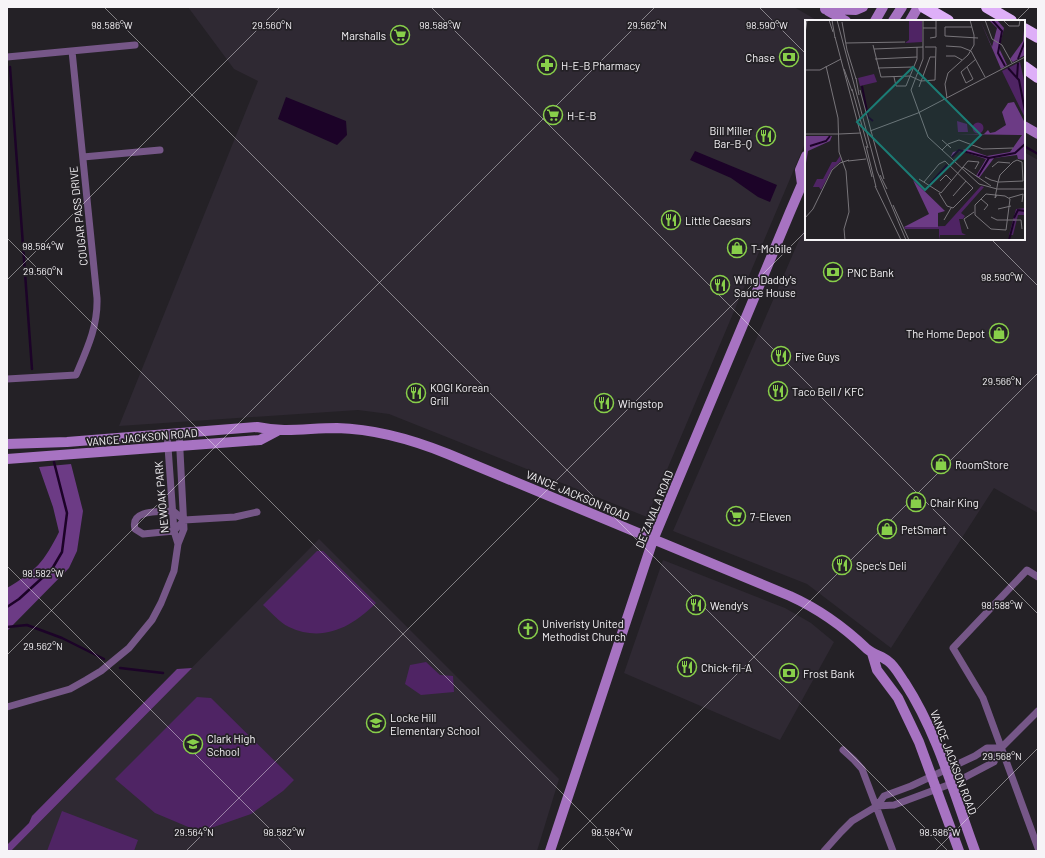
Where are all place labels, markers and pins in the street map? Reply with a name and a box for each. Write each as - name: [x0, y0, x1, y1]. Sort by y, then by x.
- supermarket icon: Marshalls: [389, 24, 411, 46]
- place label: Marshalls: [341, 29, 386, 42]
- bank icon: Chase: [778, 46, 800, 68]
- place label: Chase: [746, 51, 775, 64]
- pharmacy icon: H-E-B Pharmacy: [536, 54, 558, 76]
- place label: H-E-B Pharmacy: [561, 59, 640, 72]
- supermarket icon: H-E-B: [542, 104, 564, 126]
- place label: H-E-B: [567, 109, 597, 122]
- place label: Bill Miller Bar-B-Q: [709, 124, 752, 150]
- restaurant icon: Bill Miller Bar-B-Q: [755, 125, 777, 147]
- restaurant icon: Little Caesars: [660, 209, 682, 231]
- place label: Little Caesars: [685, 214, 751, 227]
- shop icon: T-Mobile: [726, 237, 748, 259]
- place label: T-Mobile: [751, 242, 792, 255]
- bank icon: PNC Bank: [822, 261, 844, 283]
- place label: PNC Bank: [847, 266, 894, 279]
- place label: Wing Daddy's Sauce House: [734, 273, 796, 299]
- restaurant icon: Wing Daddy's Sauce House: [709, 274, 731, 296]
- shop icon: The Home Depot: [988, 322, 1010, 344]
- place label: The Home Depot: [906, 327, 985, 340]
- restaurant icon: Five Guys: [770, 345, 792, 367]
- place label: Five Guys: [795, 350, 840, 363]
- restaurant icon: Taco Bell / KFC: [767, 380, 789, 402]
- place label: KOGI Korean Grill: [430, 381, 489, 407]
- restaurant icon: KOGI Korean Grill: [405, 382, 427, 404]
- place label: Taco Bell / KFC: [792, 385, 864, 398]
- restaurant icon: Wingstop: [593, 392, 615, 414]
- place label: Wingstop: [618, 397, 663, 410]
- shop icon: RoomStore: [930, 453, 952, 475]
- place label: RoomStore: [955, 458, 1009, 471]
- shop icon: Chair King: [905, 491, 927, 513]
- place label: Chair King: [930, 496, 979, 509]
- supermarket icon: 7-Eleven: [725, 505, 747, 527]
- place label: 7-Eleven: [750, 510, 791, 523]
- shop icon: PetSmart: [876, 518, 898, 540]
- place label: PetSmart: [901, 523, 946, 536]
- restaurant icon: Spec's Deli: [831, 554, 853, 576]
- place label: Spec's Deli: [856, 559, 907, 572]
- restaurant icon: Wendy's: [685, 594, 707, 616]
- place label: Wendy's: [710, 599, 748, 612]
- place label: Univeristy United Methodist Church: [542, 617, 626, 643]
- church icon: Univeristy United Methodist Church: [517, 618, 539, 640]
- restaurant icon: Chick-fil-A: [676, 656, 698, 678]
- place label: Chick-fil-A: [701, 661, 752, 674]
- bank icon: Frost Bank: [778, 662, 800, 684]
- place label: Frost Bank: [803, 667, 855, 680]
- place label: Locke Hill Elementary School: [390, 711, 480, 737]
- school or university icon: Locke Hill Elementary School: [365, 712, 387, 734]
- place label: Clark High School: [207, 732, 255, 758]
- school or university icon: Clark High School: [182, 733, 204, 755]

